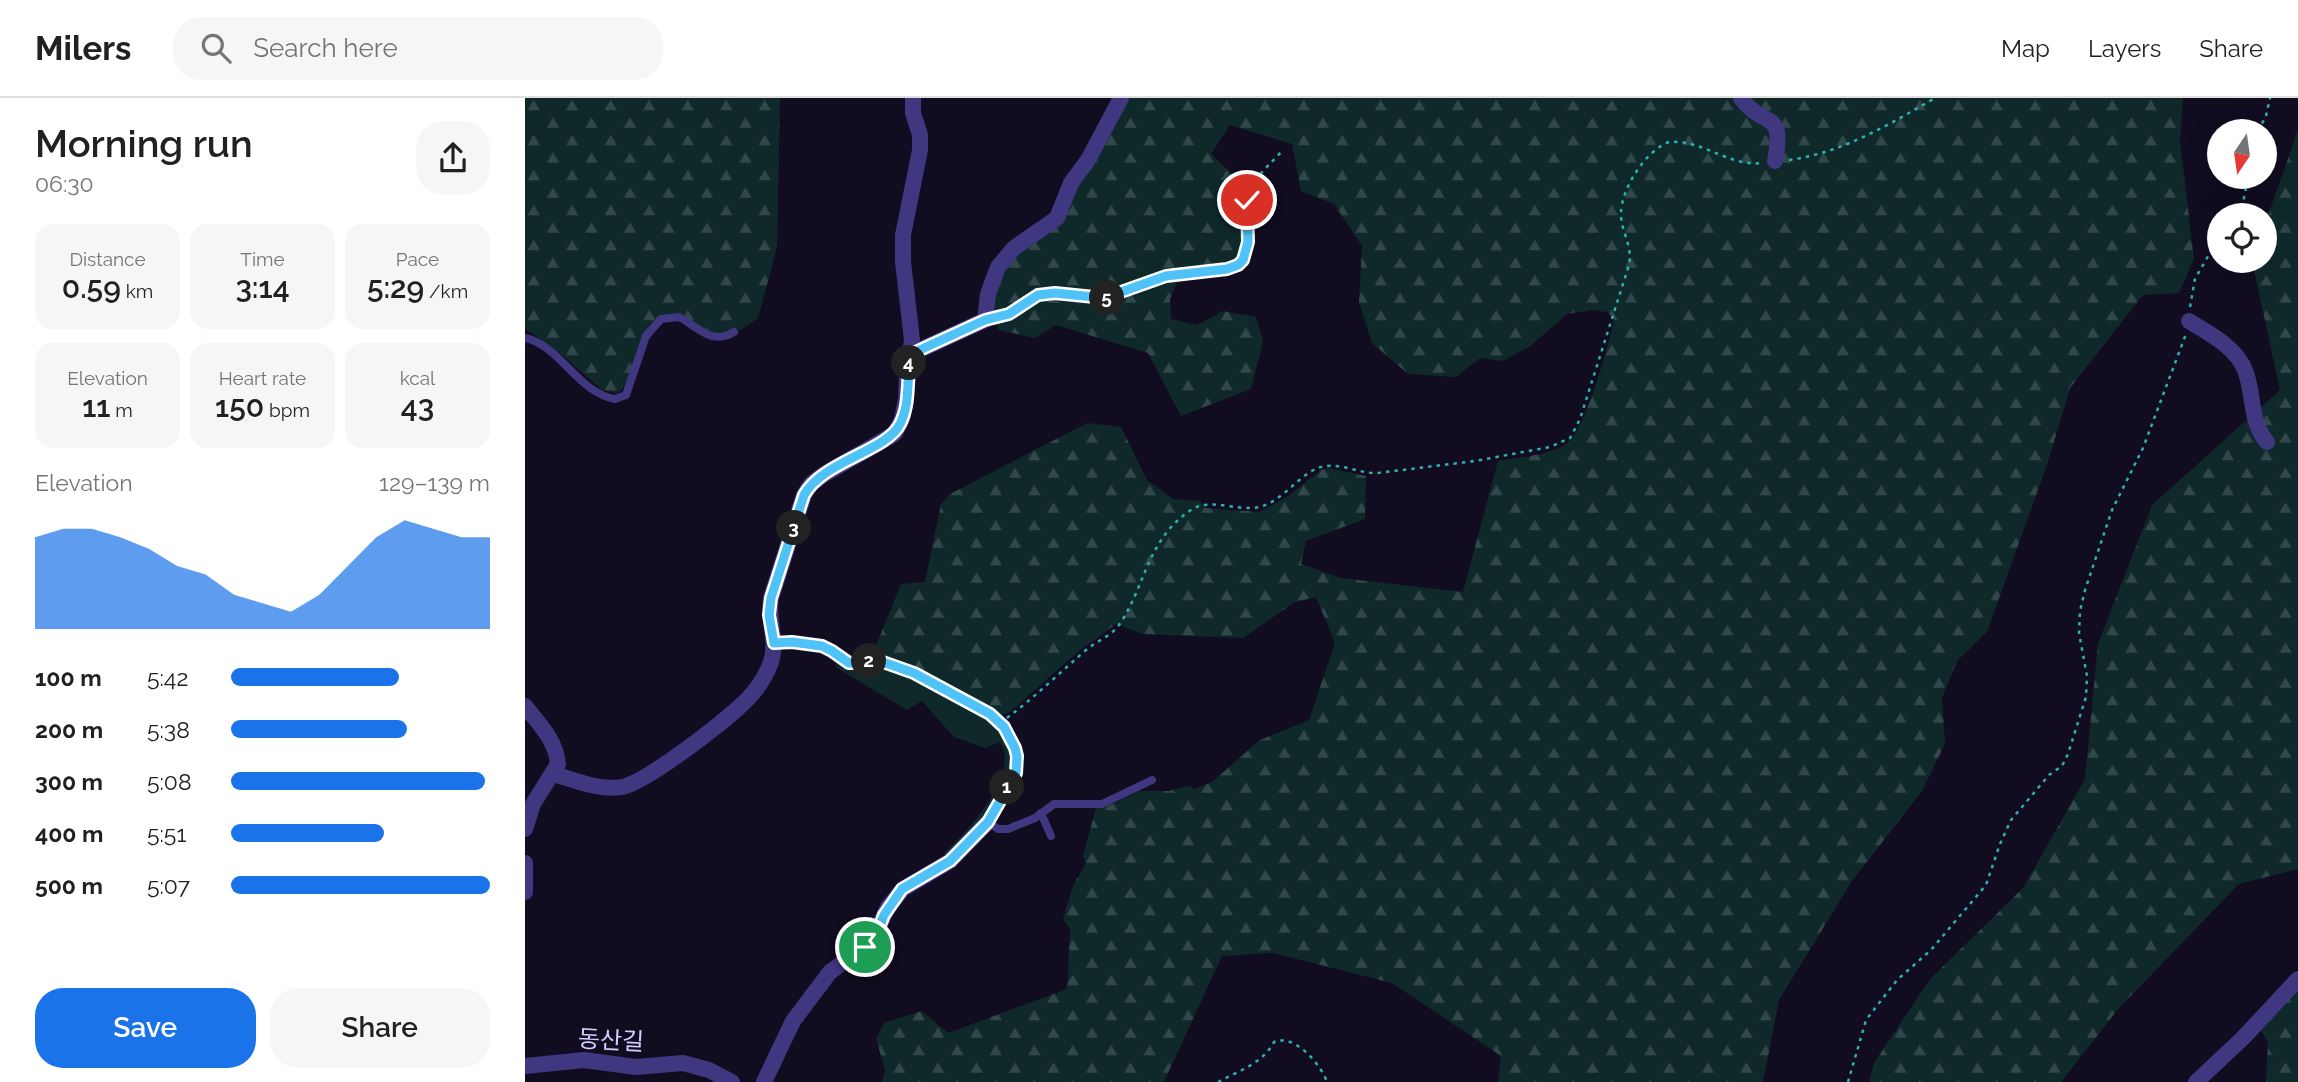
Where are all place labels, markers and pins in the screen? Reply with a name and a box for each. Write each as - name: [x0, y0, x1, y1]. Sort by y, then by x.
- pin: [1217, 170, 1277, 230]
- pin: 5: [1089, 280, 1125, 316]
- pin: 4: [891, 345, 927, 380]
- pin: 3: [777, 510, 811, 546]
- pin: 2: [851, 644, 887, 678]
- pin: 1: [989, 770, 1025, 804]
- pin: [835, 917, 895, 977]

